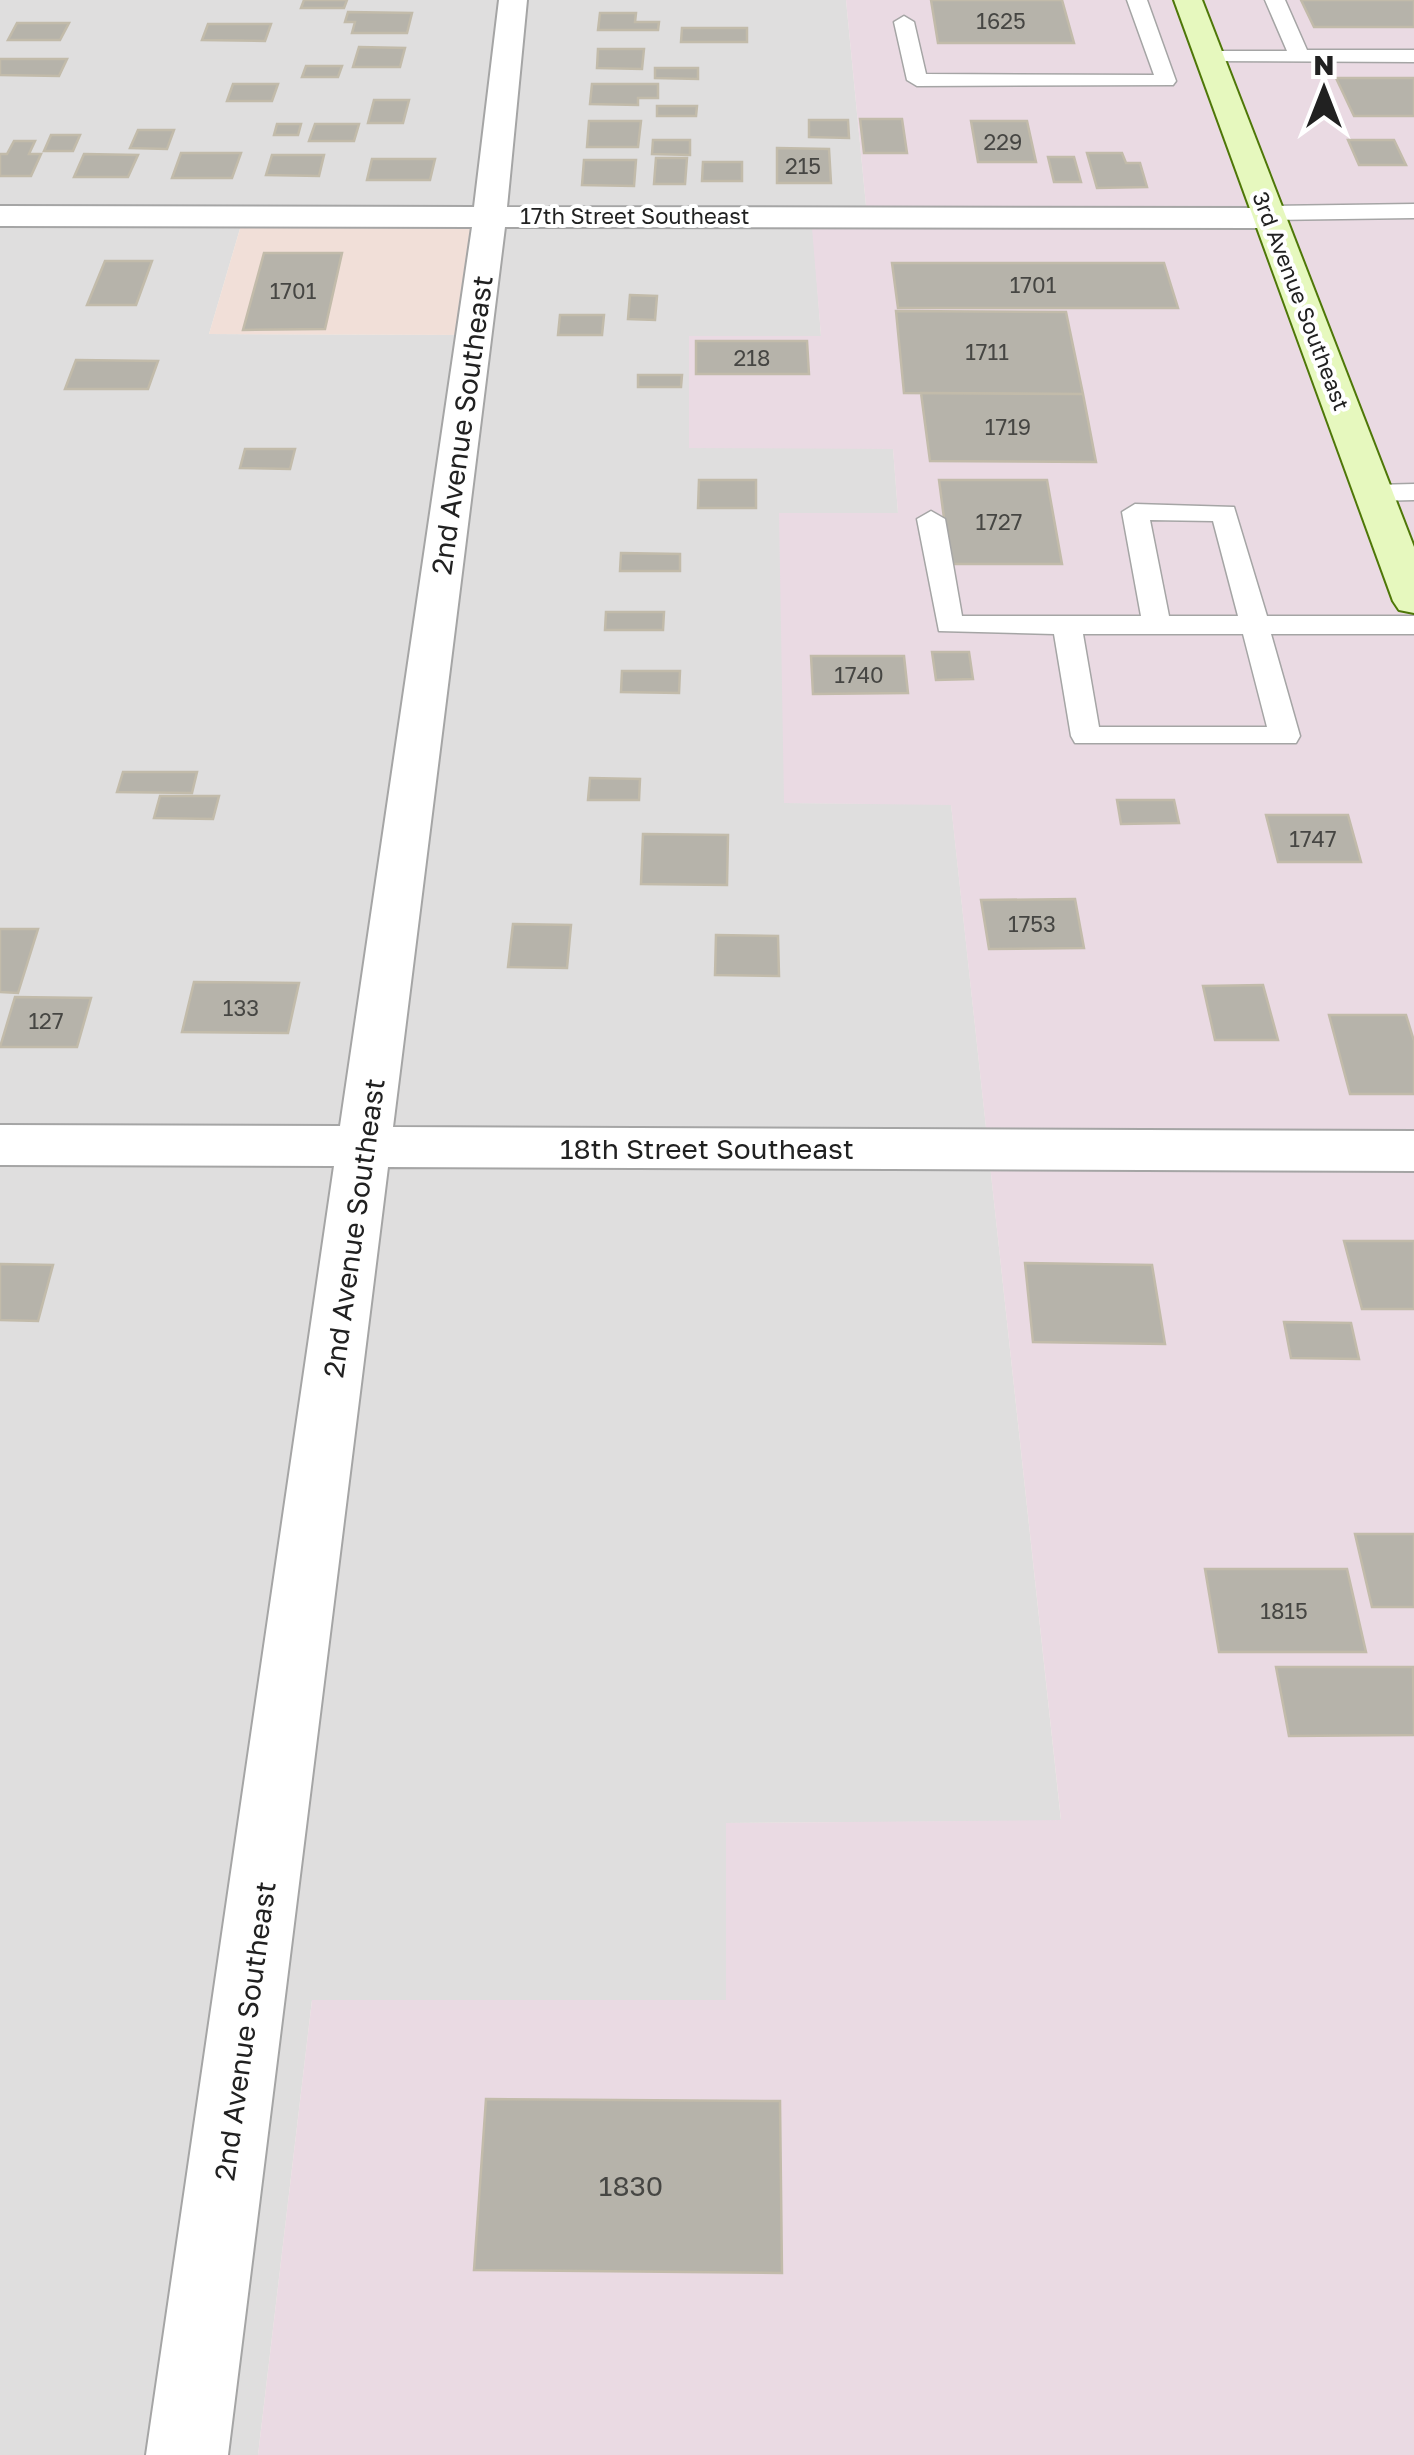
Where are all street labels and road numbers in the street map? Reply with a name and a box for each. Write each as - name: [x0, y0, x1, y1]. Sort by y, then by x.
- street label: 3rd Avenue Southeast: [1247, 188, 1356, 414]
- street label: 17th Street Southeast: [520, 202, 750, 229]
- street label: 2nd Avenue Southeast: [424, 273, 499, 577]
- street label: 2nd Avenue Southeast: [316, 1076, 391, 1380]
- street label: 18th Street Southeast: [560, 1132, 854, 1165]
- street label: 2nd Avenue Southeast: [207, 1879, 282, 2183]

